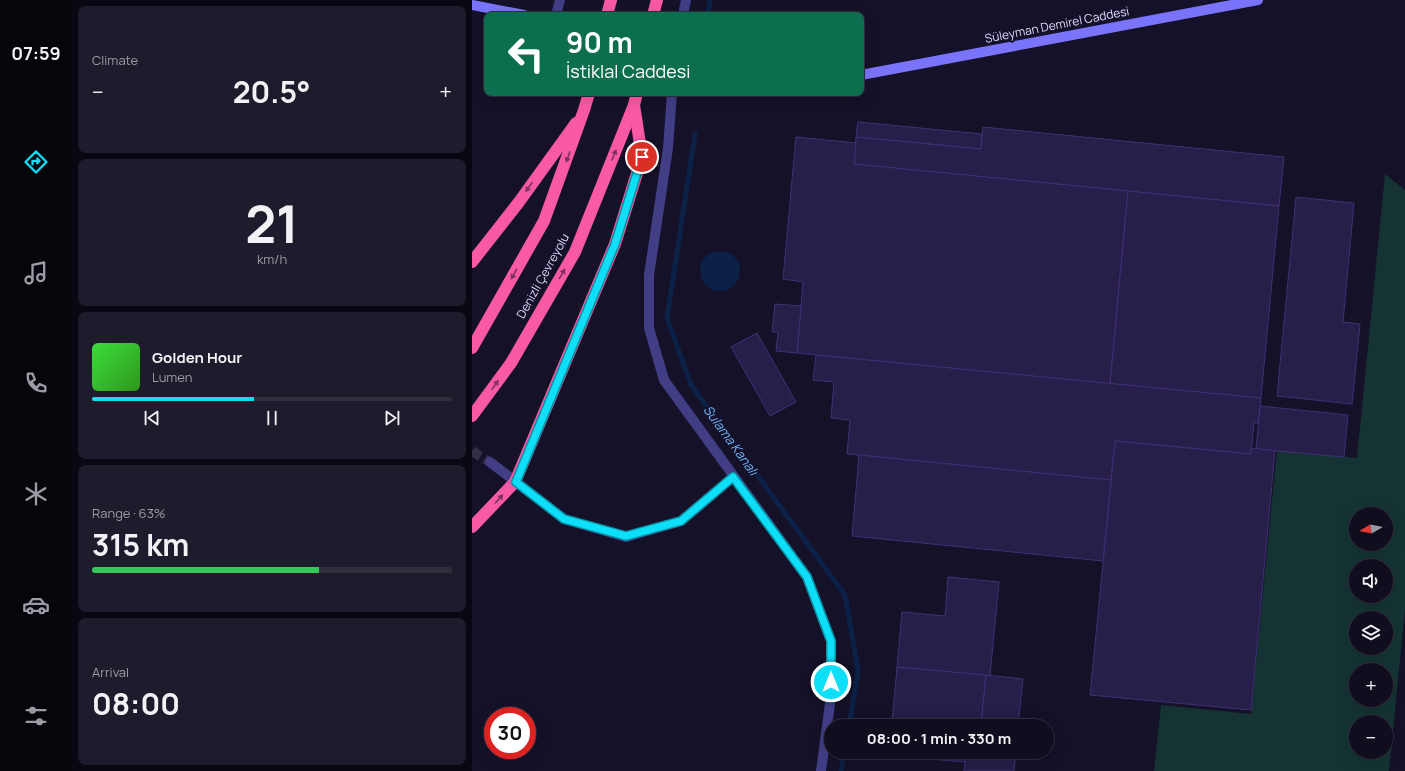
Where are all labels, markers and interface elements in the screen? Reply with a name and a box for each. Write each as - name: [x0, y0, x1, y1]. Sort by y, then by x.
- street label: Süleyman Demirel Caddesi: [983, 2, 1131, 47]
- text: 90 m: [566, 23, 633, 61]
- icon: left: [500, 28, 552, 80]
- text: 07:59: [11, 41, 61, 65]
- text: Climate: [92, 51, 138, 69]
- text: İstiklal Caddesi: [566, 59, 690, 83]
- text: 20.5°: [233, 71, 311, 112]
- text: −: [92, 77, 104, 107]
- text: +: [439, 77, 452, 107]
- pin: [625, 140, 659, 174]
- icon: arrive: [631, 146, 653, 168]
- icon: directions: [22, 148, 50, 176]
- one-way arrow: [611, 149, 617, 160]
- one-way arrow: [564, 151, 570, 163]
- one-way arrow: [525, 182, 533, 193]
- text: 21: [245, 188, 299, 259]
- street label: Denizli Çevreyolu: [512, 230, 573, 321]
- text: km/h: [257, 250, 287, 268]
- icon: music: [22, 259, 50, 287]
- one-way arrow: [559, 268, 566, 279]
- one-way arrow: [510, 269, 517, 280]
- text: Golden Hour: [152, 347, 242, 368]
- text: Lumen: [152, 368, 192, 386]
- icon: phone: [22, 369, 50, 397]
- one-way arrow: [491, 379, 499, 390]
- water label: Sulama Kanalı: [699, 401, 763, 480]
- icon: previous: [141, 407, 163, 429]
- icon: pause: [261, 407, 283, 429]
- icon: next: [381, 407, 403, 429]
- icon: climate: [22, 480, 50, 508]
- one-way arrow: [494, 495, 503, 504]
- text: Range · 63%: [92, 504, 166, 522]
- north arrow: [1349, 507, 1393, 551]
- map controls: [1349, 507, 1393, 759]
- text: 315 km: [92, 524, 189, 565]
- button: sound: [1349, 559, 1393, 603]
- icon: car: [22, 591, 50, 619]
- button: layers: [1349, 611, 1393, 655]
- position arrow: [810, 661, 852, 703]
- text: Arrival: [92, 663, 129, 681]
- button: +: [1349, 663, 1393, 707]
- text: 08:00: [92, 683, 180, 724]
- icon: filters: [22, 702, 50, 730]
- speed limit sign: 30: [484, 707, 536, 759]
- button: −: [1349, 715, 1393, 759]
- text: 08:00 · 1 min · 330 m: [867, 728, 1011, 749]

